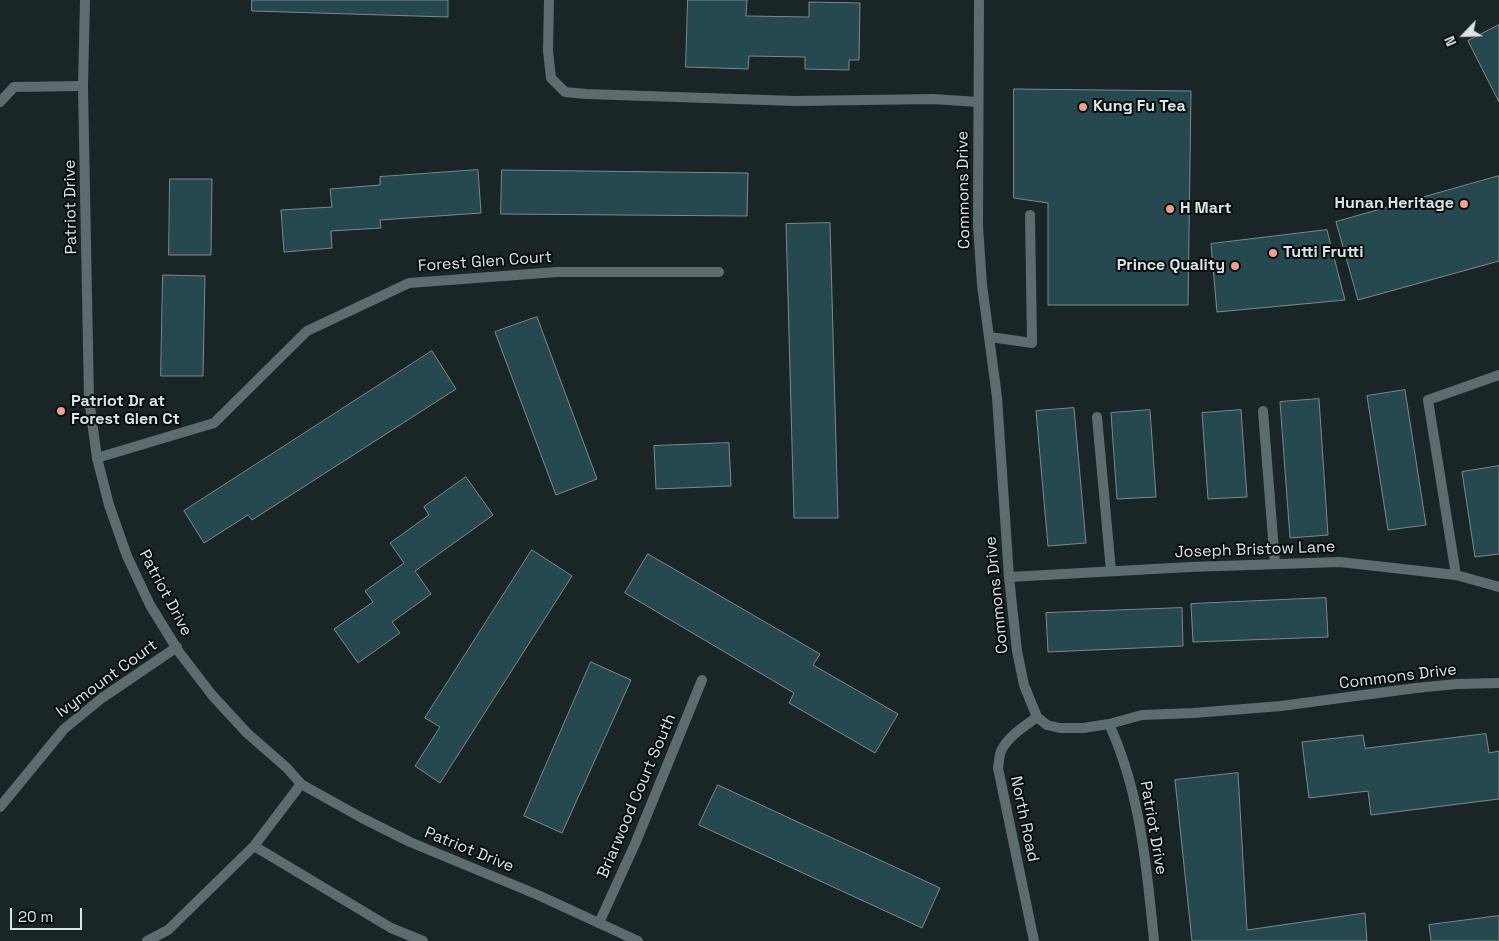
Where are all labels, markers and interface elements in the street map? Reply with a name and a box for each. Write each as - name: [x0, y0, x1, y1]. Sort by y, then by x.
- north arrow: [1439, 10, 1489, 60]
- text: N: [1440, 33, 1460, 49]
- place label: Kung Fu Tea: [1093, 97, 1186, 117]
- marker: Kung Fu Tea: [1077, 101, 1089, 113]
- street label: Commons Drive: [953, 131, 975, 249]
- street label: Patriot Drive: [61, 159, 81, 255]
- place label: Hunan Heritage: [1334, 194, 1454, 214]
- marker: Hunan Heritage: [1458, 198, 1470, 210]
- place label: H Mart: [1180, 199, 1232, 219]
- marker: H Mart: [1164, 203, 1176, 215]
- place label: Tutti Frutti: [1283, 243, 1363, 263]
- marker: Tutti Frutti: [1267, 247, 1279, 259]
- street label: Forest Glen Court: [417, 248, 553, 276]
- place label: Prince Quality: [1117, 256, 1225, 276]
- marker: Prince Quality: [1229, 260, 1241, 272]
- place label: Patriot Dr at Forest Glen Ct: [71, 392, 180, 430]
- marker: Patriot Dr at Forest Glen Ct: [55, 405, 67, 417]
- street label: Commons Drive: [981, 535, 1013, 655]
- street label: Joseph Bristow Lane: [1174, 538, 1336, 562]
- street label: Patriot Drive: [134, 547, 196, 639]
- street label: Ivymount Court: [53, 636, 161, 722]
- street label: Commons Drive: [1338, 660, 1458, 694]
- street label: Briarwood Court South: [594, 711, 680, 881]
- street label: North Road: [1006, 774, 1042, 864]
- street label: Patriot Drive: [1135, 780, 1171, 876]
- street label: Patriot Drive: [421, 823, 517, 877]
- scale bar: [12, 898, 85, 930]
- text: 20 m: [18, 907, 53, 926]

